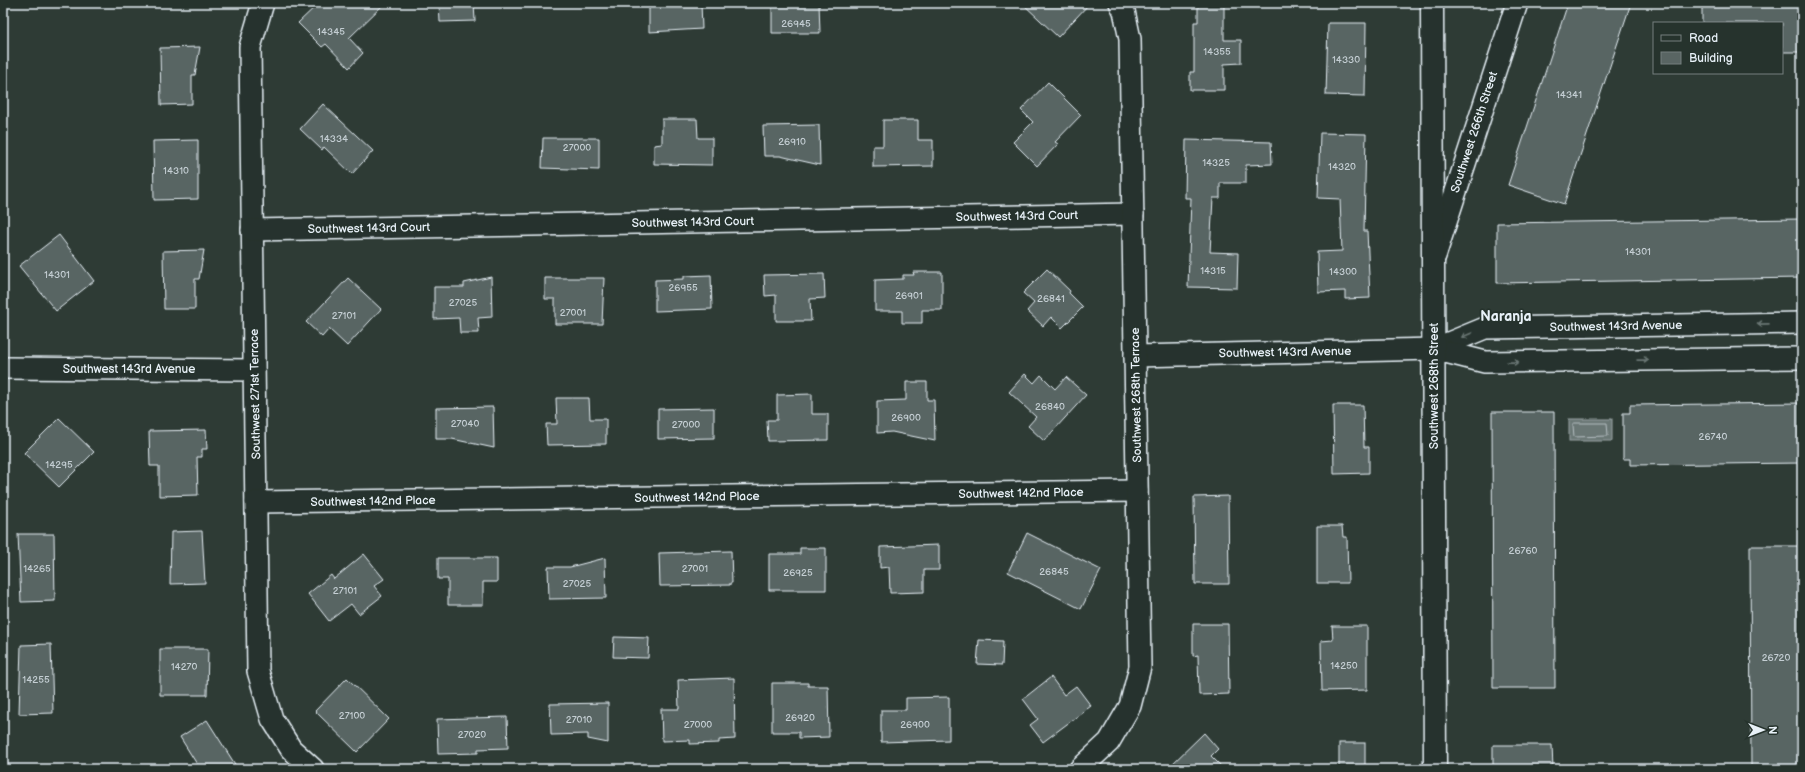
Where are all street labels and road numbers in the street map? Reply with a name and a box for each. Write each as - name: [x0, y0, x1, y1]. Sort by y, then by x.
- street label: Southwest 266th Street: [1448, 69, 1501, 195]
- street label: Southwest 143rd Court: [956, 208, 1079, 225]
- street label: Southwest 143rd Court: [632, 214, 755, 231]
- street label: Southwest 143rd Court: [308, 220, 431, 237]
- street label: Southwest 143rd Avenue: [1550, 318, 1682, 335]
- street label: Southwest 268th Street: [1427, 322, 1442, 449]
- street label: Southwest 268th Terrace: [1128, 327, 1145, 463]
- street label: Southwest 271st Terrace: [247, 329, 264, 459]
- street label: Southwest 143rd Avenue: [1219, 344, 1351, 361]
- street label: Southwest 143rd Avenue: [63, 362, 195, 377]
- street label: Southwest 142nd Place: [958, 485, 1084, 502]
- street label: Southwest 142nd Place: [634, 489, 760, 506]
- street label: Southwest 142nd Place: [310, 493, 436, 510]

